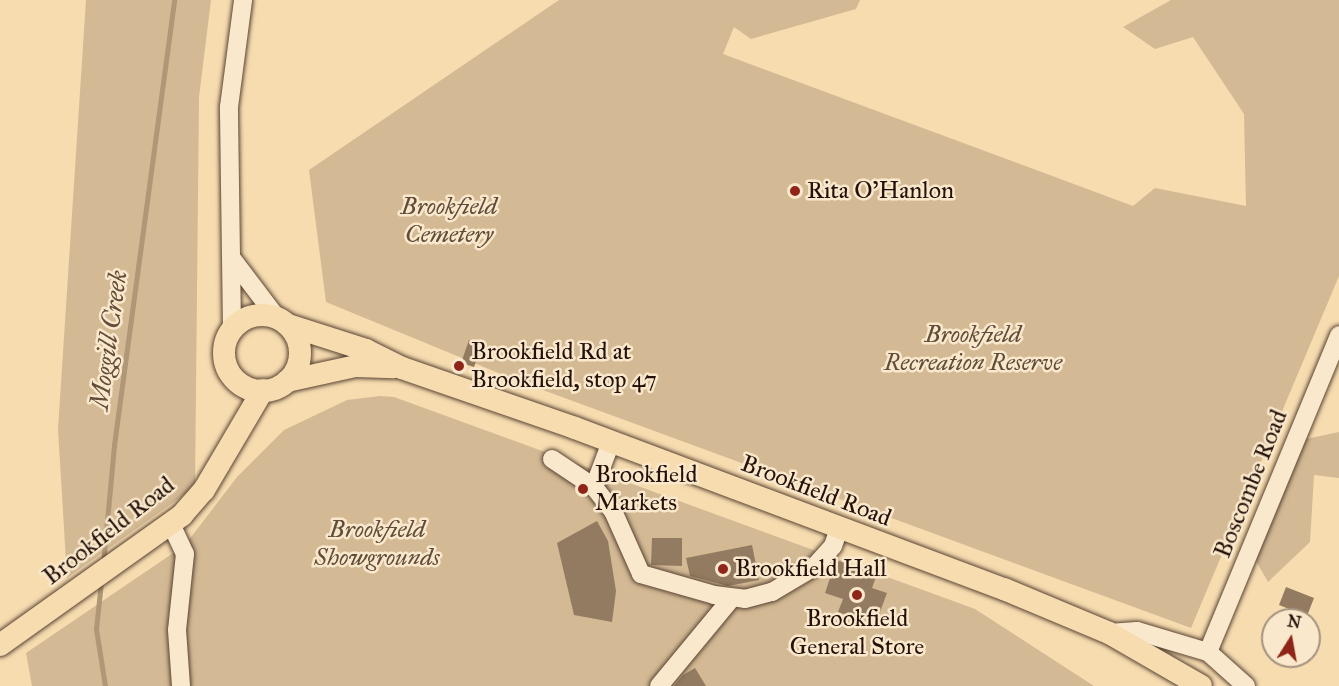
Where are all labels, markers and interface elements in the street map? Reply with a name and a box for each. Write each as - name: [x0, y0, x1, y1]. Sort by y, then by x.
- place label: Rita O'Hanlon: [807, 177, 954, 205]
- marker: Rita O'Hanlon: [788, 184, 802, 198]
- park label: Brookfield Cemetery: [401, 193, 497, 249]
- water label: Moggill Creek: [84, 268, 134, 412]
- park label: Brookfield Recreation Reserve: [884, 321, 1062, 377]
- place label: Brookfield Rd at Brookfield, stop 47: [471, 338, 657, 394]
- marker: Brookfield Rd at Brookfield, stop 47: [452, 359, 466, 373]
- street label: Boscombe Road: [1208, 406, 1294, 562]
- street label: Brookfield Road: [737, 449, 895, 533]
- place label: Brookfield Markets: [595, 461, 698, 517]
- street label: Brookfield Road: [38, 471, 180, 591]
- marker: Brookfield Markets: [576, 482, 590, 496]
- park label: Brookfield Showgrounds: [314, 516, 440, 572]
- place label: Brookfield Hall: [735, 555, 887, 583]
- marker: Brookfield Hall: [716, 562, 730, 576]
- marker: Brookfield General Store: [850, 588, 864, 602]
- place label: Brookfield General Store: [790, 605, 924, 661]
- north arrow: [1261, 608, 1321, 668]
- text: N: [1286, 611, 1303, 632]

